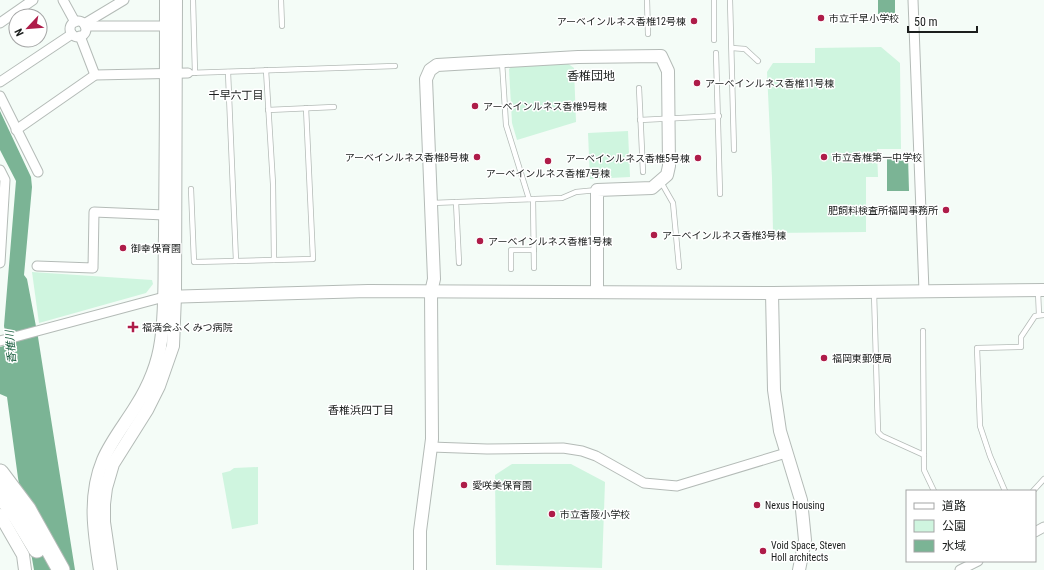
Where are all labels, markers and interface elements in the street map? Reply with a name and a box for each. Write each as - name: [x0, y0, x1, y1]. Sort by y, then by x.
- north arrow: [8, 8, 48, 48]
- scale bar: [908, 8, 977, 34]
- marker: 市立千早小学校: [816, 13, 826, 23]
- place label: 市立千早小学校: [829, 13, 899, 24]
- text: 50 m: [914, 15, 938, 29]
- place label: アーベインルネス香椎12号棟: [557, 16, 686, 27]
- marker: アーベインルネス香椎12号棟: [689, 16, 699, 26]
- text: N: [12, 26, 27, 38]
- district label: 香椎団地: [567, 69, 615, 83]
- marker: アーベインルネス香椎11号棟: [692, 78, 702, 88]
- place label: アーベインルネス香椎11号棟: [705, 78, 834, 89]
- district label: 千早六丁目: [209, 89, 264, 102]
- marker: アーベインルネス香椎9号棟: [470, 101, 480, 111]
- place label: アーベインルネス香椎9号棟: [483, 101, 607, 112]
- place label: アーベインルネス香椎8号棟: [345, 152, 469, 163]
- marker: アーベインルネス香椎8号棟: [472, 152, 482, 162]
- marker: 市立香椎第一中学校: [819, 152, 829, 162]
- place label: 市立香椎第一中学校: [832, 152, 922, 163]
- place label: アーベインルネス香椎5号棟: [566, 153, 690, 164]
- marker: アーベインルネス香椎5号棟: [693, 153, 703, 163]
- marker: アーベインルネス香椎7号棟: [543, 156, 553, 166]
- place label: アーベインルネス香椎7号棟: [486, 168, 610, 179]
- place label: 肥飼料検査所福岡事務所: [828, 205, 938, 216]
- marker: 肥飼料検査所福岡事務所: [941, 205, 951, 215]
- marker: アーベインルネス香椎3号棟: [649, 230, 659, 240]
- place label: アーベインルネス香椎3号棟: [662, 230, 786, 241]
- marker: アーベインルネス香椎1号棟: [475, 236, 485, 246]
- place label: アーベインルネス香椎1号棟: [488, 236, 612, 247]
- marker: 御幸保育園: [118, 243, 128, 253]
- place label: 御幸保育園: [131, 243, 181, 254]
- marker: 福満会ふくみつ病院: [127, 321, 139, 333]
- place label: 福満会ふくみつ病院: [142, 322, 232, 333]
- water label: 香椎川: [3, 329, 19, 364]
- marker: 福岡東郵便局: [819, 353, 829, 363]
- place label: 福岡東郵便局: [832, 353, 892, 364]
- district label: 香椎浜四丁目: [328, 404, 394, 417]
- marker: 愛咲美保育園: [459, 480, 469, 490]
- place label: 愛咲美保育園: [472, 480, 532, 491]
- legend: [906, 490, 1036, 562]
- text: 道路: [942, 499, 966, 513]
- marker: Nexus Housing: [752, 500, 762, 510]
- place label: Nexus Housing: [765, 500, 825, 511]
- marker: 市立香陵小学校: [547, 509, 557, 519]
- place label: 市立香陵小学校: [560, 509, 630, 520]
- text: 公園: [942, 519, 966, 533]
- text: 水域: [942, 539, 966, 553]
- place label: Void Space, Steven Holl architects: [771, 540, 846, 563]
- marker: Void Space, Steven Holl architects: [758, 546, 768, 556]

